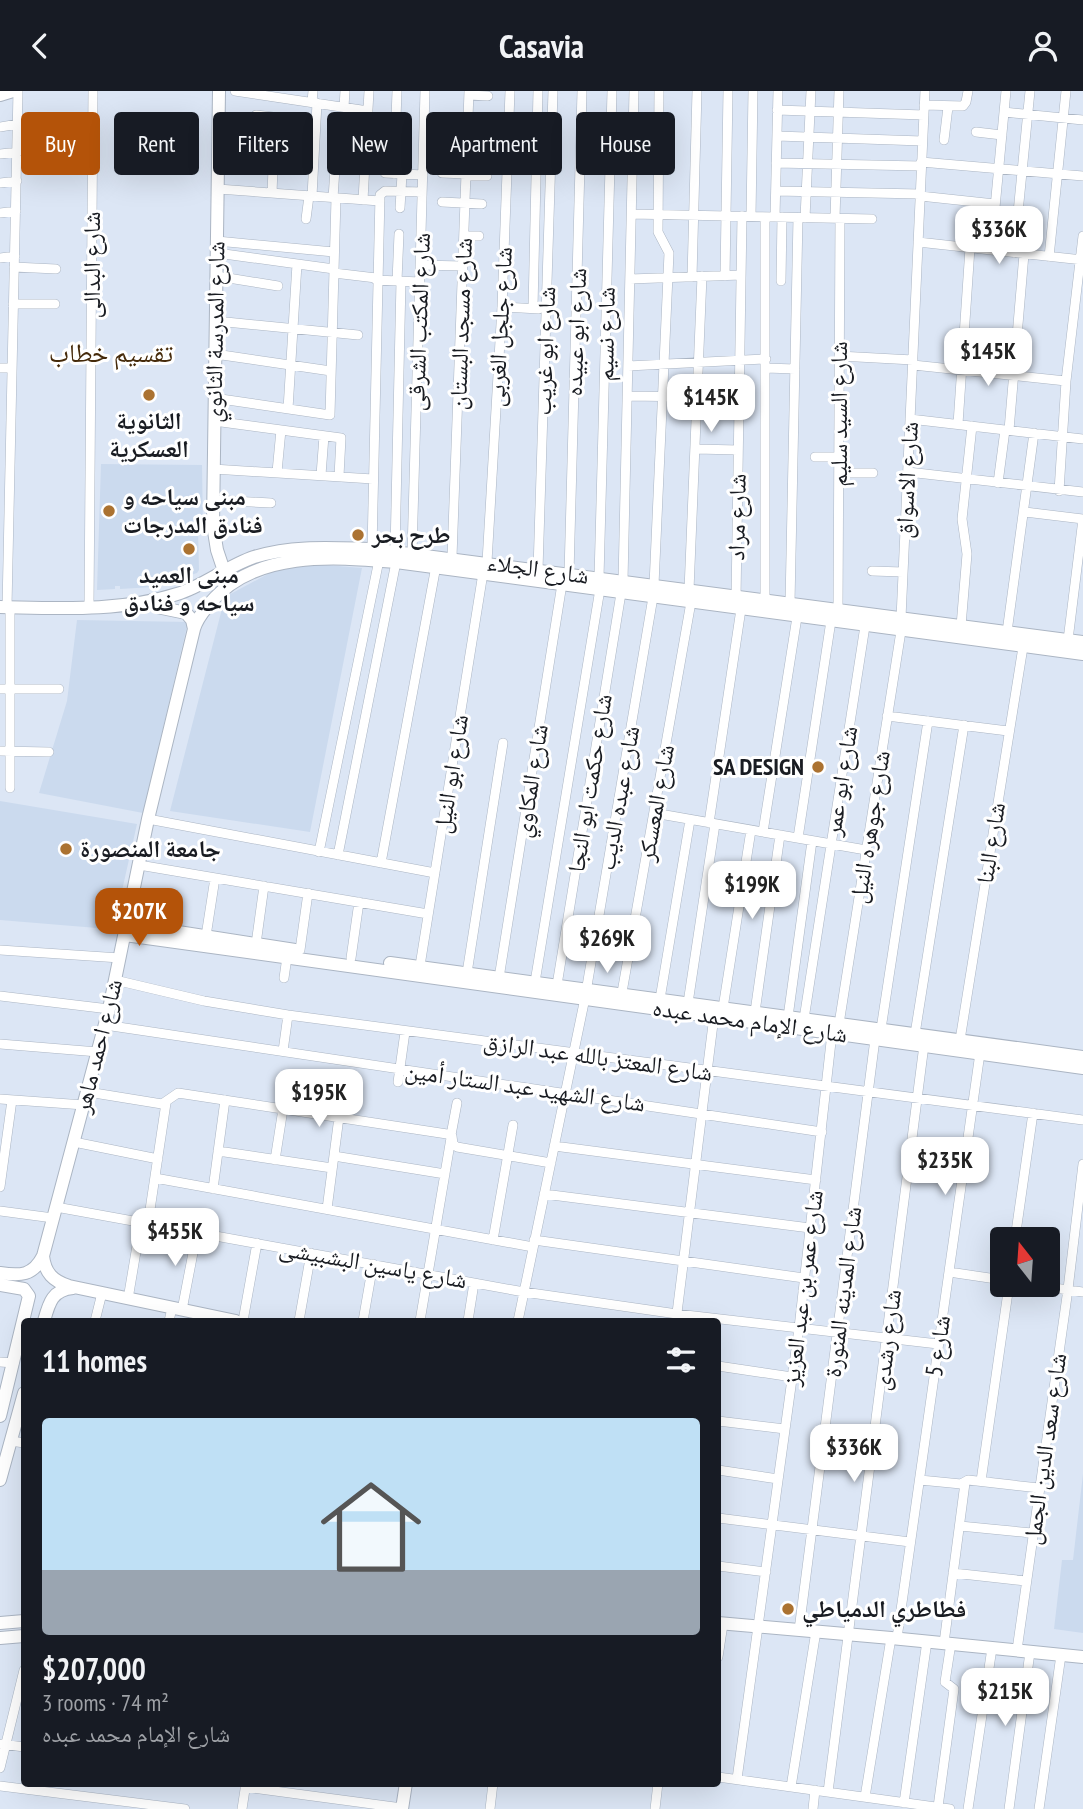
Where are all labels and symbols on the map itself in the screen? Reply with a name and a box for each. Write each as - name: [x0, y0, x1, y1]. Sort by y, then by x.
- pin: $336K: [950, 207, 1048, 266]
- street label: شارع البدالى: [76, 211, 107, 319]
- street label: شارع المكتب الشرقى: [400, 232, 437, 412]
- street label: شارع مسجد البستان: [442, 237, 479, 411]
- street label: شارع المدرسة الثانوي: [197, 241, 236, 423]
- street label: شارع جلجل الغربى: [480, 246, 519, 408]
- street label: شارع ابو عبيده: [558, 267, 593, 397]
- street label: شارع ابو غريب: [527, 286, 562, 416]
- street label: شارع نسيم: [589, 286, 623, 382]
- pin: $145K: [939, 329, 1037, 388]
- district label: تقسيم خطاب: [49, 336, 174, 370]
- street label: شارع السيد سليم: [823, 341, 855, 487]
- pin: $145K: [662, 375, 760, 434]
- marker: الثانوية العسكرية: [141, 387, 157, 403]
- place label: الثانوية العسكرية: [109, 405, 189, 464]
- street label: شارع الاسواق: [888, 421, 925, 539]
- street label: شارع مراد: [720, 473, 753, 561]
- place label: مبنى سياحه و فنادق المدرجات: [123, 481, 263, 540]
- marker: مبنى سياحه و فنادق المدرجات: [101, 503, 117, 519]
- place label: طرح بحر: [371, 519, 451, 550]
- marker: طرح بحر: [350, 527, 366, 543]
- marker: مبنى العميد سياحه و فنادق: [181, 541, 197, 557]
- street label: شارع الجلاء: [485, 546, 591, 591]
- place label: مبنى العميد سياحه و فنادق: [123, 559, 255, 618]
- street label: شارع حكمت ابو النجا: [560, 692, 619, 874]
- street label: شارع ابو النيل: [426, 712, 475, 836]
- street label: شارع المكاوي: [506, 722, 559, 841]
- street label: شارع عبده الديب: [591, 723, 646, 873]
- street label: شارع ابو عمر: [816, 724, 865, 839]
- street label: شارع المعسكر: [630, 742, 681, 865]
- street label: شارع جوهره النيل: [842, 748, 897, 906]
- place label: SA DESIGN: [713, 751, 804, 782]
- marker: SA DESIGN: [810, 759, 826, 775]
- street label: شارع البنا: [969, 800, 1012, 886]
- place label: جامعة المنصورة: [80, 833, 221, 864]
- marker: جامعة المنصورة: [58, 841, 74, 857]
- pin: $199K: [703, 861, 801, 921]
- pin: $207K: [90, 889, 188, 948]
- pin: $269K: [558, 915, 656, 975]
- street label: شارع احمد ماهر: [66, 976, 129, 1117]
- street label: شارع الإمام محمد عبده: [651, 991, 849, 1051]
- street label: شارع المعتز بالله عبد الرازق: [482, 1025, 715, 1088]
- street label: شارع الشهيد عبد الستار أمين: [403, 1054, 647, 1119]
- pin: $195K: [270, 1069, 368, 1129]
- pin: $235K: [896, 1137, 994, 1197]
- street label: شارع عمر بن عبد العزيز: [775, 1188, 830, 1389]
- street label: شارع المدينه المنورة: [817, 1205, 868, 1379]
- pin: $455K: [126, 1209, 224, 1268]
- north arrow: [990, 1227, 1060, 1297]
- street label: شارع ياسين البشبيشى: [277, 1232, 470, 1295]
- street label: شارع رشدى: [865, 1287, 908, 1392]
- street label: شارع 5: [918, 1313, 957, 1379]
- street label: شارع سعد الدين الجمل: [1016, 1351, 1073, 1547]
- pin: $336K: [805, 1425, 903, 1484]
- place label: فطاطري الدمياطي: [802, 1593, 966, 1628]
- marker: فطاطري الدمياطي: [780, 1601, 796, 1617]
- pin: $215K: [956, 1669, 1054, 1728]

